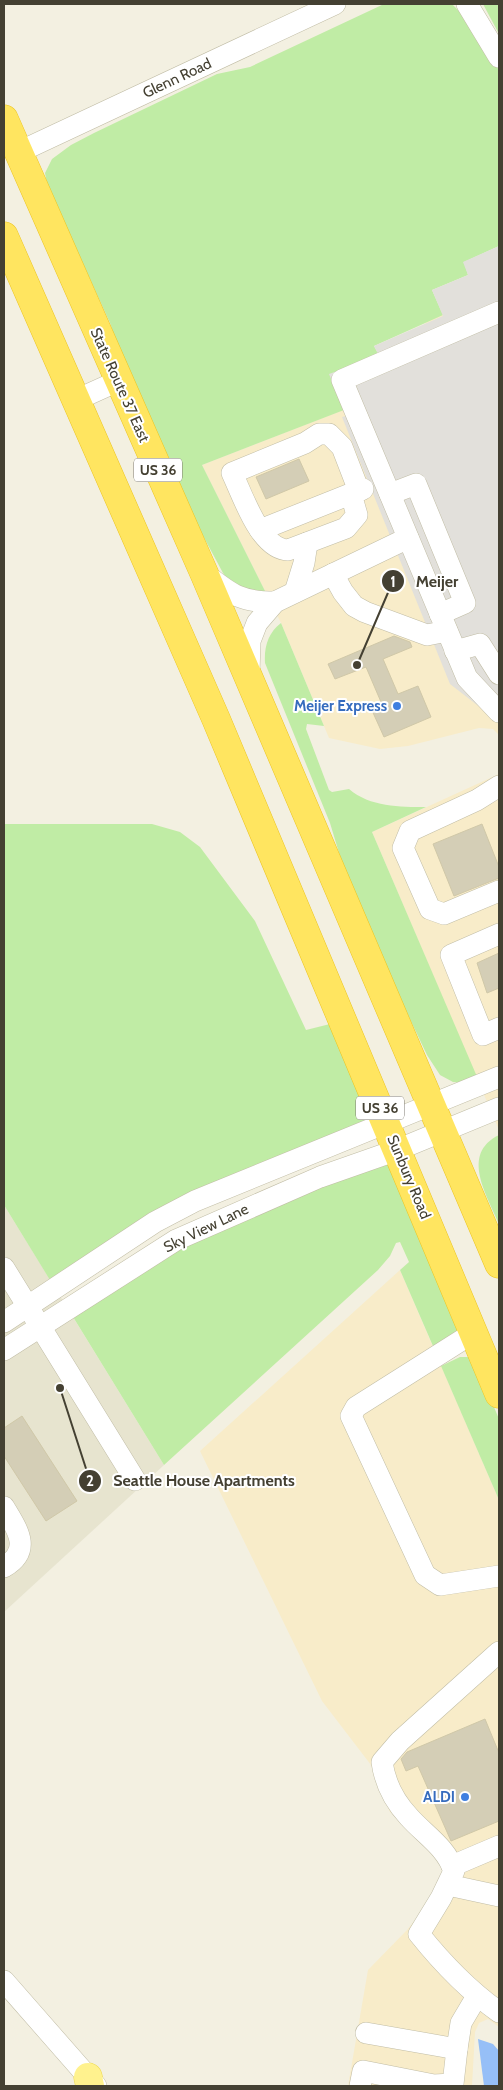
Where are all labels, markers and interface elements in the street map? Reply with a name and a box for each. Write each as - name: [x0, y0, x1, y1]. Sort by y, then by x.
- street label: Glenn Road: [140, 54, 214, 102]
- street label: State Route 37 East: [87, 325, 153, 445]
- road number: US 36: [134, 458, 182, 482]
- callout: Meijer: [380, 566, 468, 597]
- text: Meijer: [416, 572, 459, 591]
- text: 1: [390, 573, 396, 591]
- place label: Meijer Express: [294, 697, 387, 715]
- marker: Meijer Express: [391, 700, 403, 712]
- road number: US 36: [356, 1096, 404, 1120]
- street label: Sunbury Road: [383, 1132, 435, 1222]
- street label: Sky View Lane: [161, 1200, 252, 1256]
- callout: Seattle House Apartments: [78, 1465, 304, 1496]
- text: Seattle House Apartments: [113, 1471, 295, 1490]
- text: 2: [86, 1472, 94, 1490]
- place label: ALDI: [423, 1788, 455, 1806]
- marker: ALDI: [459, 1791, 471, 1803]

